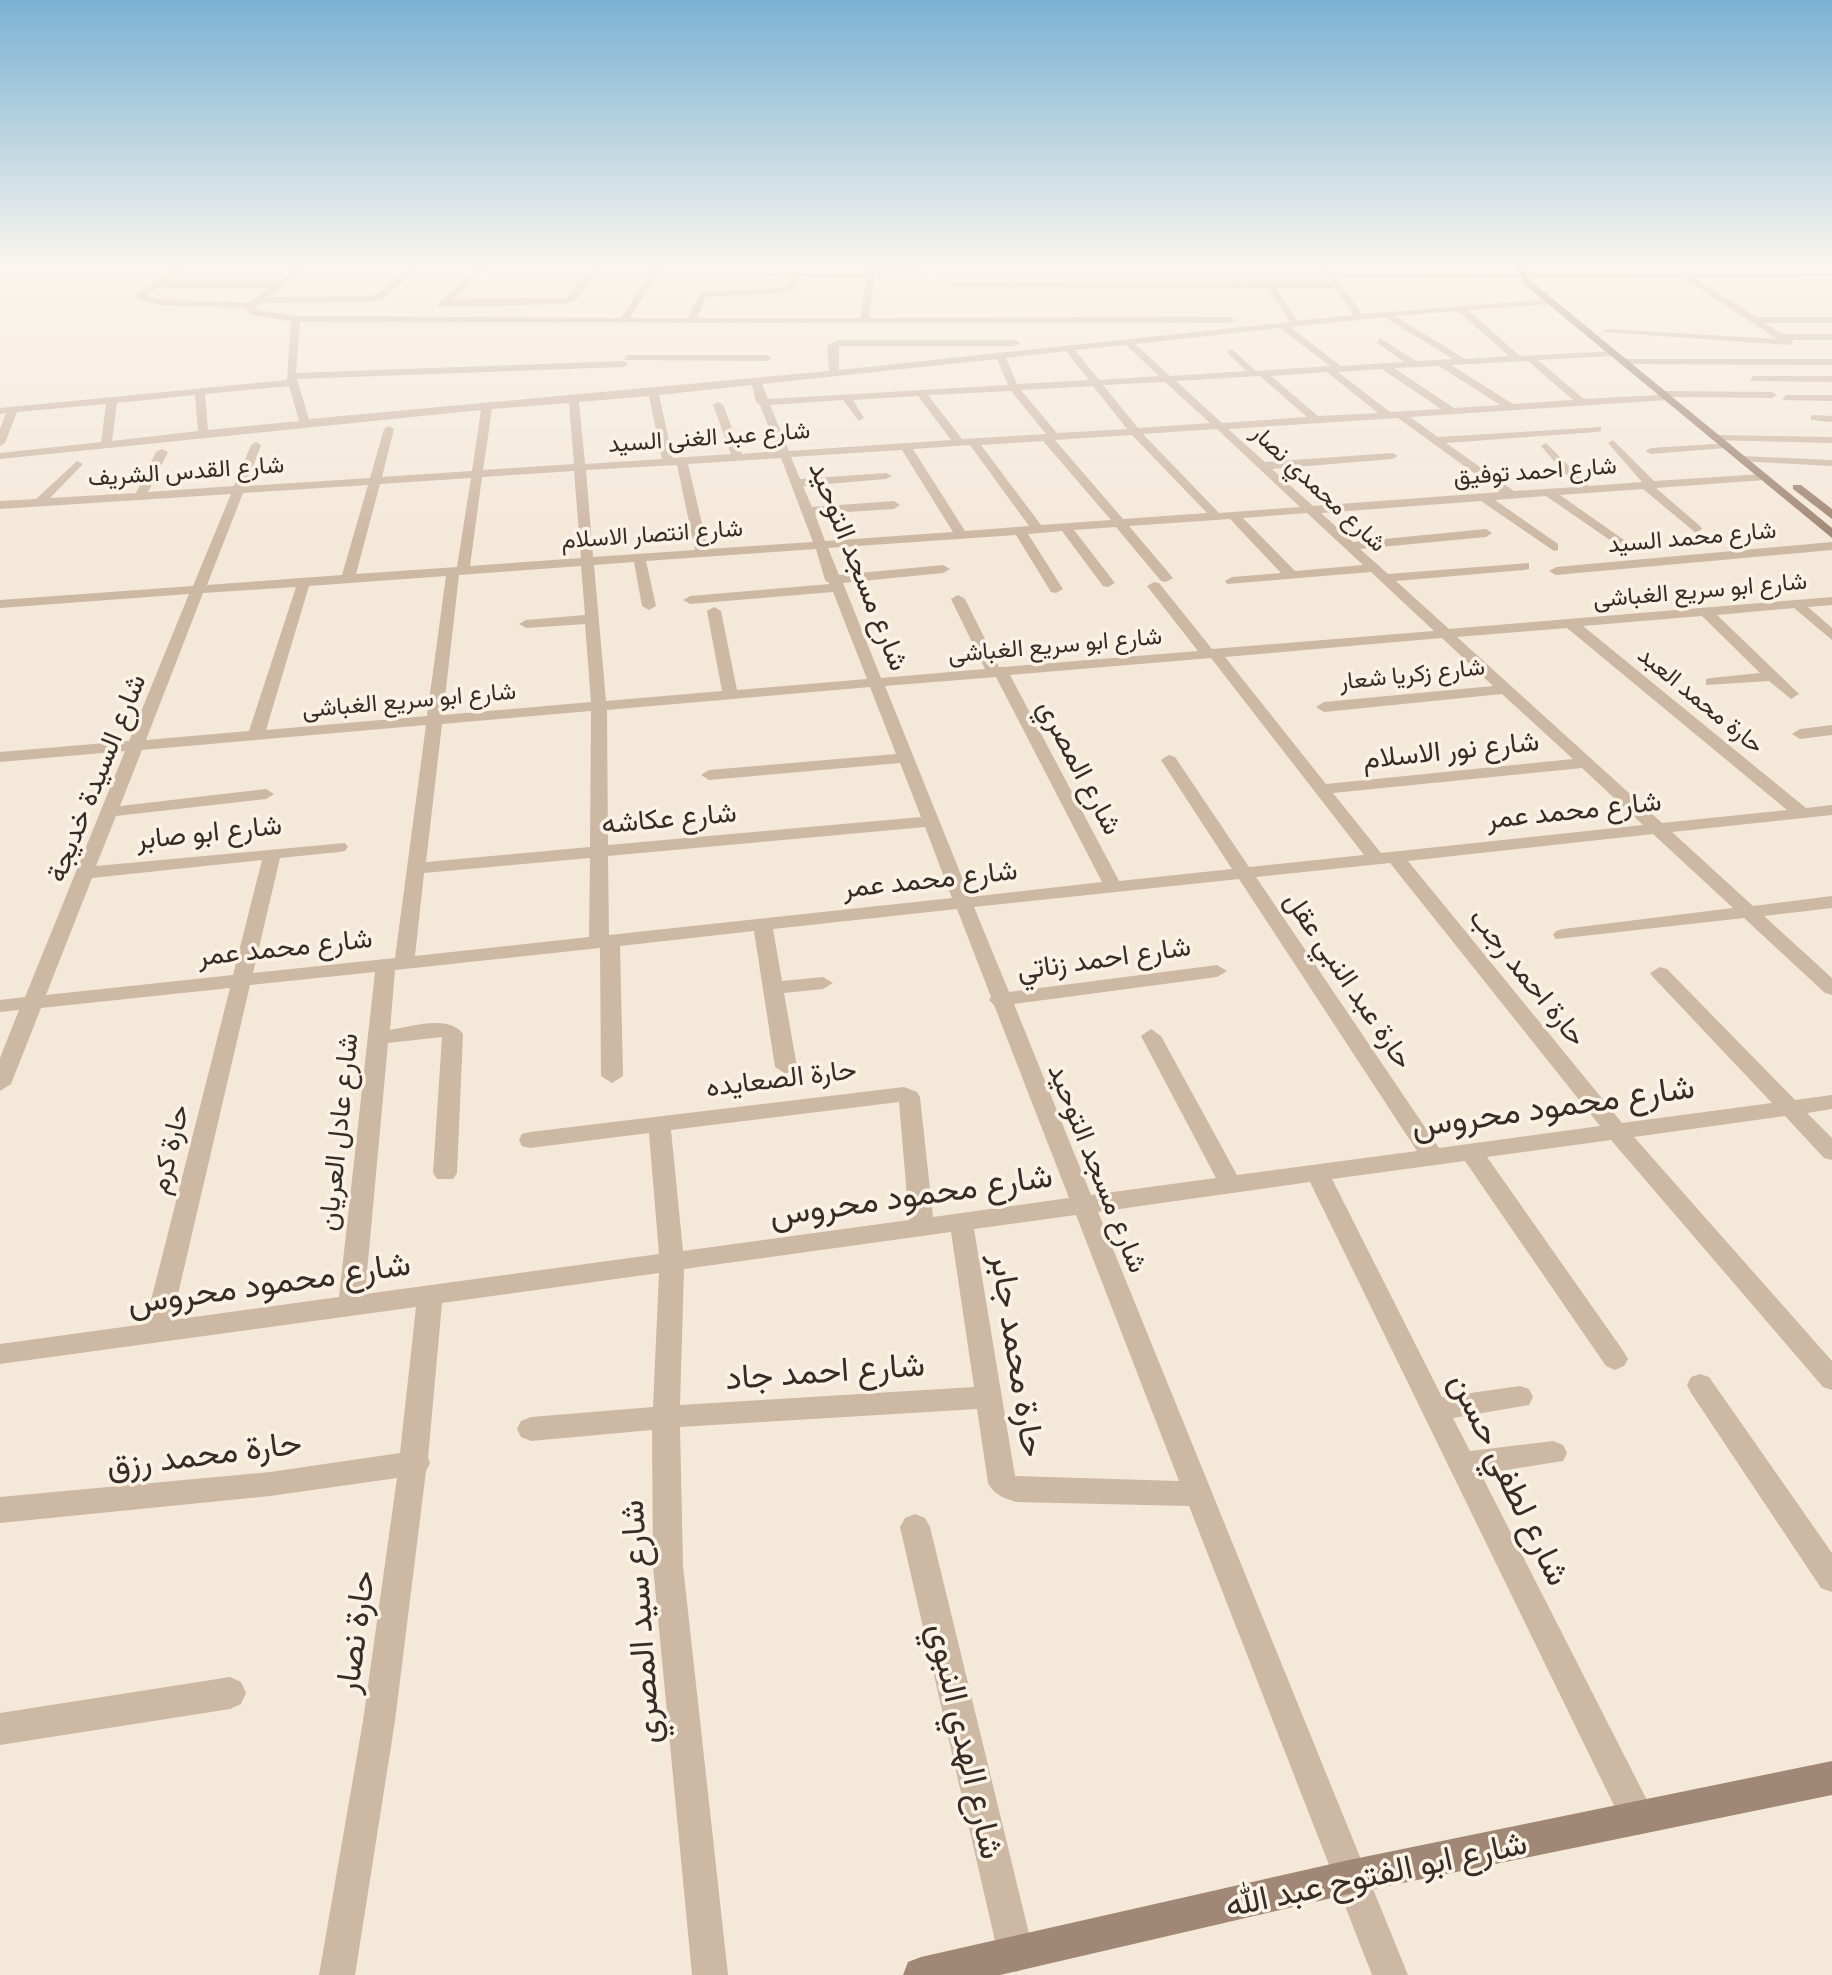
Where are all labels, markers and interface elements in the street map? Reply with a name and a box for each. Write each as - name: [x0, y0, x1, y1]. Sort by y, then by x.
- street label: شارع عبد الغنى السيد: [607, 416, 811, 458]
- street label: شارع محمدي نصار: [1246, 418, 1392, 558]
- street label: شارع القدس الشريف: [87, 450, 285, 492]
- street label: شارع احمد توفيق: [1452, 451, 1618, 491]
- street label: شارع مسجد التوحيد: [802, 457, 916, 675]
- street label: شارع انتصار الاسلام: [560, 513, 744, 555]
- street label: شارع محمد السيد: [1606, 515, 1778, 559]
- street label: شارع ابو سريع الغباشى: [1592, 566, 1808, 614]
- street label: شارع ابو سريع الغباشى: [947, 621, 1163, 669]
- street label: حارة محمد العبد: [1632, 640, 1770, 760]
- street label: شارع زكريا شعار: [1338, 652, 1486, 696]
- street label: شارع السيدة خديجة: [39, 669, 153, 887]
- street label: شارع ابو سريع الغباشى: [301, 676, 517, 724]
- street label: شارع المصري: [1030, 694, 1130, 840]
- street label: شارع نور الاسلام: [1361, 724, 1541, 776]
- street label: شارع محمد عمر: [1485, 784, 1663, 836]
- street label: شارع عكاشه: [600, 795, 738, 841]
- street label: شارع ابو صابر: [135, 808, 283, 856]
- street label: شارع محمد عمر: [841, 853, 1019, 905]
- street label: حارة عبد النبي عقل: [1277, 885, 1421, 1075]
- street label: حارة احمد رجب: [1462, 901, 1594, 1053]
- street label: شارع محمد عمر: [196, 921, 374, 973]
- street label: شارع احمد زناتي: [1015, 929, 1193, 987]
- street label: شارع عادل العريان: [311, 1031, 365, 1233]
- street label: حارة الصعايده: [704, 1052, 858, 1104]
- street label: شارع مسجد التوحيد: [1041, 1059, 1155, 1277]
- street label: شارع محمود محروس: [1409, 1066, 1697, 1146]
- street label: حارة كرم: [142, 1101, 196, 1197]
- street label: شارع محمود محروس: [767, 1155, 1055, 1235]
- street label: شارع محمود محروس: [125, 1243, 413, 1323]
- street label: حارة محمد جابر: [982, 1250, 1054, 1460]
- street label: شارع احمد جاد: [724, 1344, 926, 1398]
- street label: شارع لطفي حسن: [1441, 1366, 1579, 1592]
- street label: حارة محمد رزق: [104, 1422, 304, 1486]
- street label: شارع سيد المصري: [611, 1499, 669, 1745]
- street label: حارة نصار: [326, 1568, 384, 1696]
- street label: شارع الهدي النبوي: [919, 1619, 1013, 1863]
- street label: شارع ابو الفتوح عبد الله: [1221, 1822, 1531, 1926]

